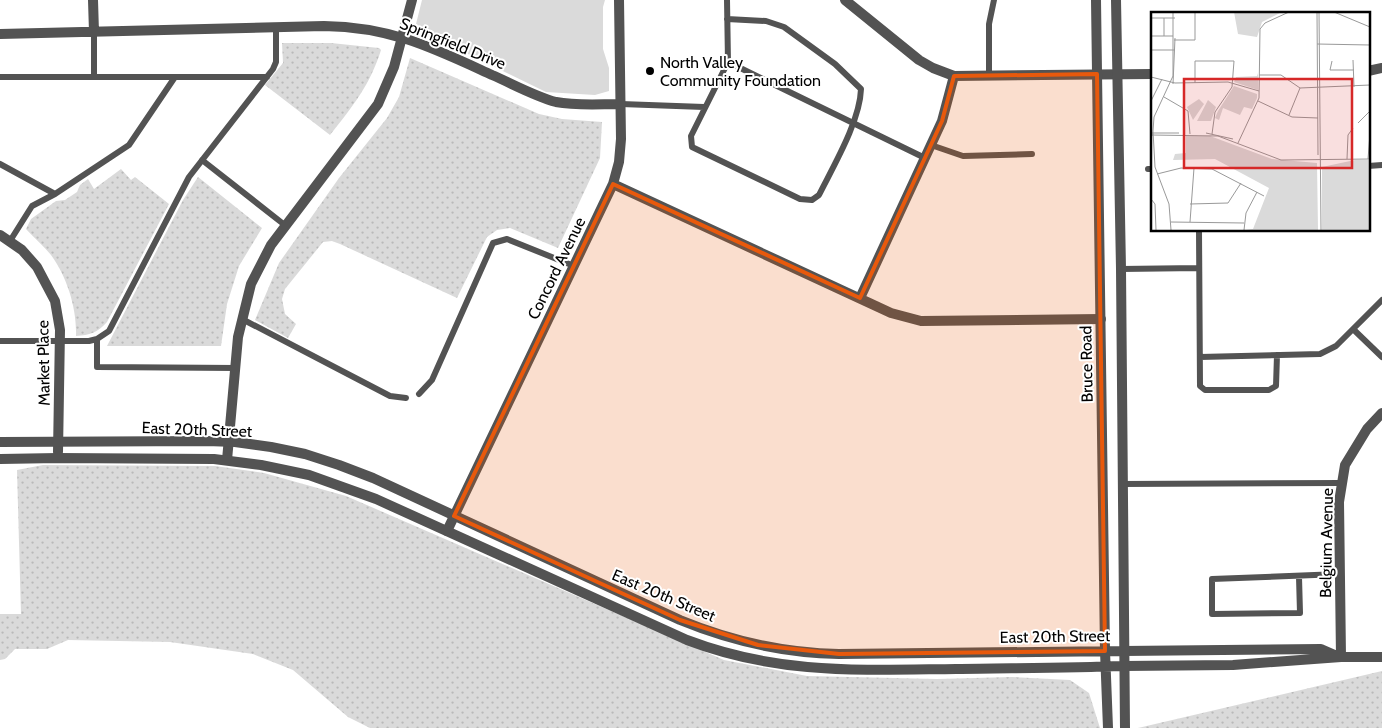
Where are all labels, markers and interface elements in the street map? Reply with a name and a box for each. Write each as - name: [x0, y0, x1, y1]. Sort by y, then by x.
- inset map: [1151, 12, 1370, 231]
- street label: Springfield Drive: [397, 14, 509, 73]
- place label: North Valley Community Foundation: [660, 53, 821, 90]
- marker: North Valley Community Foundation: [644, 65, 656, 77]
- street label: Concord Avenue: [523, 214, 589, 322]
- street label: Market Place: [33, 320, 54, 406]
- street label: Bruce Road: [1076, 326, 1097, 402]
- street label: East 20th Street: [141, 418, 253, 441]
- street label: Belgium Avenue: [1316, 488, 1337, 598]
- street label: East 20th Street: [609, 565, 719, 626]
- street label: East 20th Street: [1000, 626, 1111, 647]

